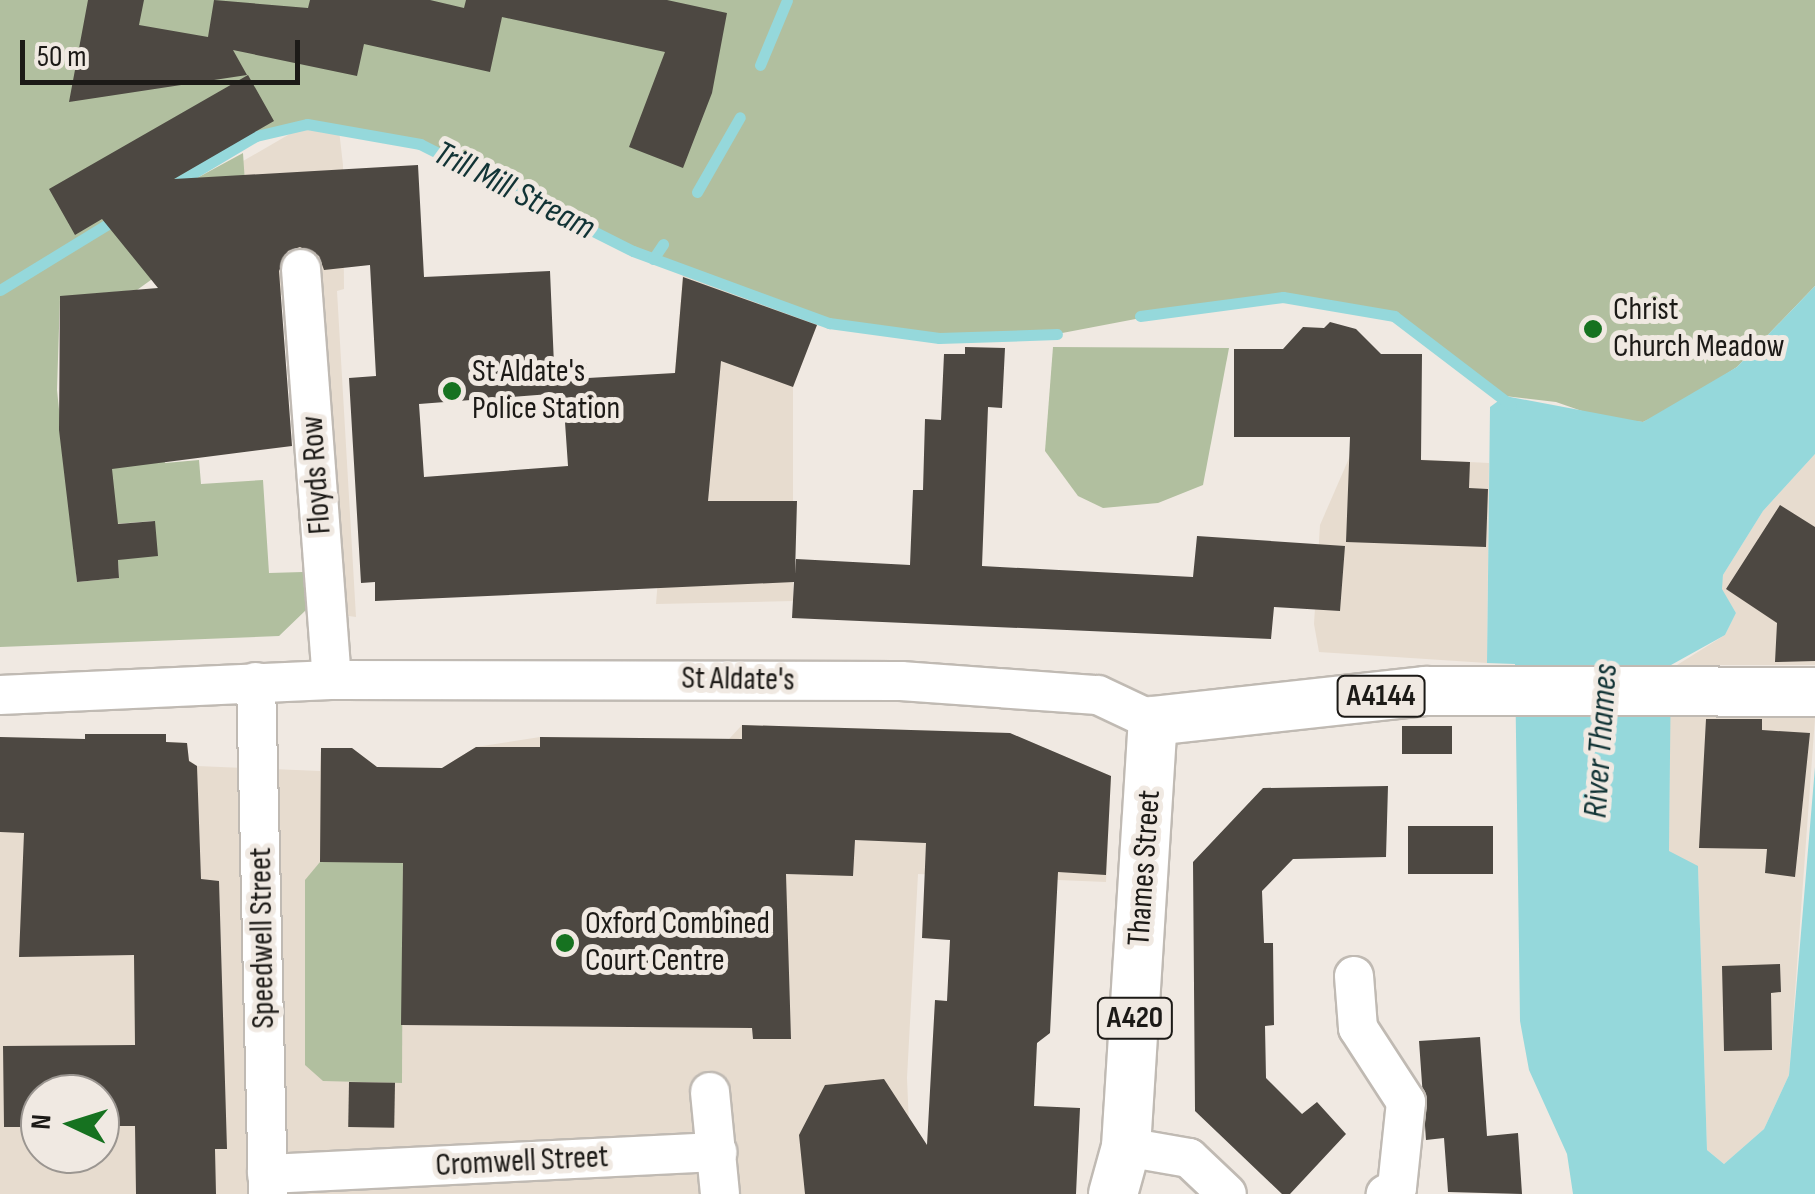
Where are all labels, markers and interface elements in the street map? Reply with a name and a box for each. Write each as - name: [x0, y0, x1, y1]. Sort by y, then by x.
- scale bar: [25, 20, 305, 82]
- text: 50 m: [37, 39, 86, 75]
- water label: Trill Mill Stream: [426, 133, 602, 249]
- place label: Christ Church Meadow: [1613, 292, 1784, 367]
- marker: Christ Church Meadow: [1582, 318, 1604, 340]
- place label: St Aldate's Police Station: [472, 354, 620, 429]
- marker: St Aldate's Police Station: [441, 380, 463, 402]
- street label: Floyds Row: [294, 414, 340, 536]
- street label: St Aldate's: [681, 660, 795, 700]
- water label: River Thames: [1575, 662, 1627, 820]
- road number: A4144: [1336, 671, 1426, 721]
- street label: Thames Street: [1120, 789, 1170, 947]
- street label: Speedwell Street: [242, 847, 284, 1029]
- place label: Oxford Combined Court Centre: [585, 906, 770, 981]
- marker: Oxford Combined Court Centre: [554, 932, 576, 954]
- road number: A420: [1095, 993, 1175, 1043]
- north arrow: [20, 1074, 120, 1174]
- text: N: [25, 1113, 59, 1131]
- street label: Cromwell Street: [435, 1138, 609, 1186]

